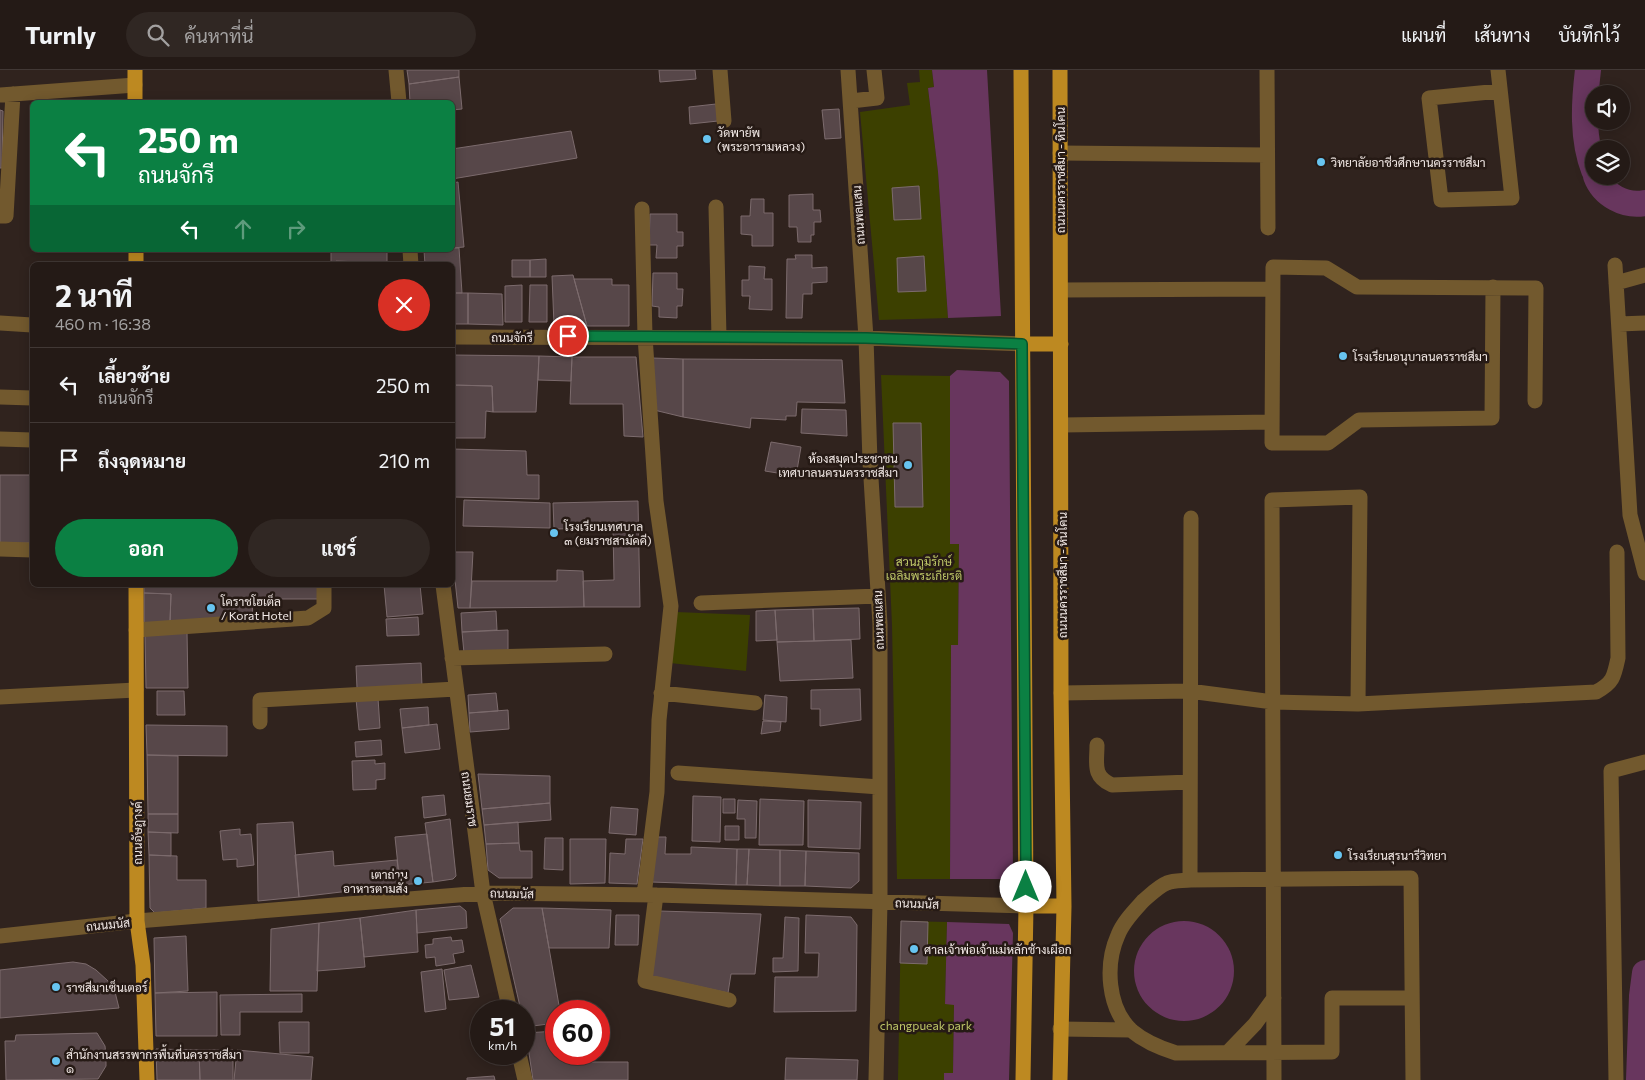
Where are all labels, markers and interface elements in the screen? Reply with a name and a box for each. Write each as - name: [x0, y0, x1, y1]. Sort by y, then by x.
- search box: [126, 12, 476, 57]
- text: Turnly: [25, 20, 96, 49]
- icon: search: [144, 21, 172, 49]
- text: ค้นหาที่นี่: [184, 24, 254, 47]
- text: แผนที่: [1401, 24, 1446, 46]
- text: เส้นทาง: [1474, 24, 1530, 46]
- text: บันทึกไว้: [1558, 24, 1620, 46]
- map controls: [1585, 85, 1630, 185]
- button: sound: [1585, 85, 1630, 130]
- street label: ถนนนครราชสีมา - หินโคน: [1053, 106, 1067, 233]
- text: 250 m: [138, 117, 239, 160]
- icon: left: [55, 120, 120, 185]
- place label: วัดพายัพ (พระอารามหลวง): [717, 125, 805, 153]
- marker: วัดพายัพ (พระอารามหลวง): [701, 133, 713, 145]
- button: layers: [1585, 140, 1630, 185]
- place label: วิทยาลัยอาชีวศึกษานครราชสีมา: [1330, 155, 1486, 169]
- marker: วิทยาลัยอาชีวศึกษานครราชสีมา: [1315, 156, 1327, 168]
- text: ถนนจักรี: [138, 161, 214, 188]
- street label: ถนนพลแสน: [849, 185, 867, 245]
- icon: left: [176, 215, 204, 243]
- icon: ahead: [229, 215, 257, 243]
- icon: right: [282, 215, 310, 243]
- text: 2 นาที: [55, 276, 133, 313]
- button: close: [378, 279, 430, 331]
- text: 460 m · 16:38: [55, 314, 151, 333]
- pin: [547, 315, 589, 357]
- icon: arrive: [554, 322, 582, 350]
- street label: ถนนจักรี: [491, 330, 533, 344]
- place label: โรงเรียนอนุบาลนครราชสีมา: [1352, 349, 1488, 366]
- marker: โรงเรียนอนุบาลนครราชสีมา: [1337, 350, 1349, 362]
- text: เลี้ยวซ้าย: [98, 364, 170, 387]
- icon: left: [55, 371, 83, 399]
- text: 250 m: [376, 374, 430, 397]
- text: ถนนจักรี: [98, 388, 154, 407]
- icon: arrive: [55, 446, 83, 474]
- text: ถึงจุดหมาย: [98, 449, 186, 472]
- text: 210 m: [379, 449, 430, 472]
- place label: ห้องสมุดประชาชน เทศบาลนครนครราชสีมา: [778, 451, 898, 479]
- marker: ห้องสมุดประชาชน เทศบาลนครนครราชสีมา: [902, 459, 914, 471]
- street label: ถนนนครราชสีมา - หินโคน: [1055, 511, 1069, 638]
- button: ออก: [55, 519, 238, 577]
- button: แชร์: [248, 519, 430, 577]
- place label: โรงเรียนเทศบาล ๓ (ยมราชสามัคคี): [563, 519, 652, 547]
- marker: โรงเรียนเทศบาล ๓ (ยมราชสามัคคี): [548, 527, 560, 539]
- park label: สวนภูมิรักษ์ เฉลิมพระเกียรติ: [886, 554, 962, 582]
- street label: ถนนพลแสน: [870, 590, 886, 650]
- place label: โคราชโฮเต็ล / Korat Hotel: [220, 593, 292, 622]
- marker: โคราชโฮเต็ล / Korat Hotel: [205, 602, 217, 614]
- street label: ถนนยมราช: [459, 771, 481, 827]
- street label: ถนนอัษฎางค์: [130, 801, 146, 865]
- place label: โรงเรียนสุรนารีวิทยา: [1347, 848, 1447, 865]
- marker: โรงเรียนสุรนารีวิทยา: [1332, 849, 1344, 861]
- position arrow: [999, 860, 1051, 912]
- place label: เตาถ่าน อาหารตามสั่ง: [343, 867, 408, 895]
- marker: เตาถ่าน อาหารตามสั่ง: [412, 875, 424, 887]
- street label: ถนนมนัส: [490, 886, 534, 900]
- street label: ถนนมนัส: [895, 895, 939, 911]
- street label: ถนนมนัส: [85, 915, 131, 933]
- place label: ศาลเจ้าพ่อเจ้าแม่หลักช้างเผือก: [924, 942, 1072, 956]
- marker: ศาลเจ้าพ่อเจ้าแม่หลักช้างเผือก: [908, 943, 920, 955]
- place label: ราชสีมาเซ็นเตอร์: [66, 979, 148, 994]
- marker: ราชสีมาเซ็นเตอร์: [50, 981, 62, 993]
- speed limit sign: 60: [545, 1000, 610, 1065]
- text: 51: [490, 1011, 515, 1041]
- park label: changpueak park: [880, 1018, 973, 1032]
- text: km/h: [488, 1038, 517, 1052]
- place label: สำนักงานสรรพากรพื้นที่นครราชสีมา ๑: [66, 1044, 242, 1075]
- marker: สำนักงานสรรพากรพื้นที่นครราชสีมา ๑: [50, 1055, 62, 1067]

